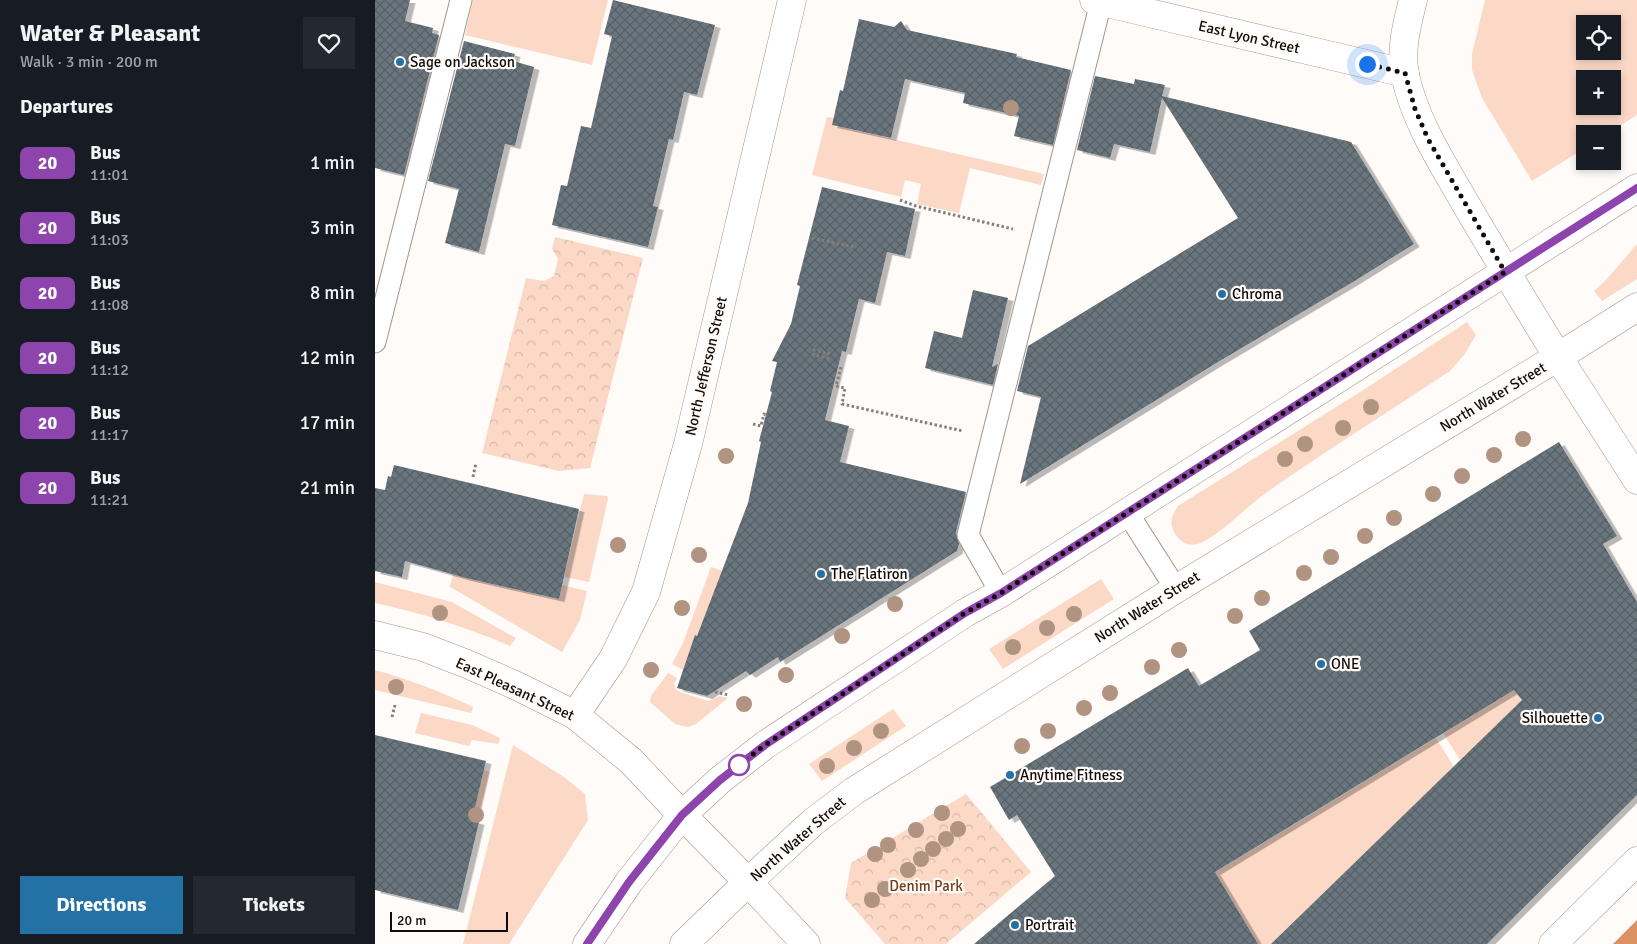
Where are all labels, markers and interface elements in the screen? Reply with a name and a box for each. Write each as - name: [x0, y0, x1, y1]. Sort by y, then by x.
- map controls: [1576, 15, 1621, 170]
- button: locate: [1576, 15, 1621, 60]
- button: heart: [303, 17, 355, 69]
- street label: East Lyon Street: [1197, 17, 1301, 57]
- text: Water & Pleasant: [20, 18, 200, 48]
- text: Walk · 3 min · 200 m: [20, 52, 158, 72]
- your location: [1355, 52, 1380, 77]
- place label: Sage on Jackson: [410, 53, 515, 71]
- marker: Sage on Jackson: [394, 56, 406, 68]
- button: +: [1576, 70, 1621, 115]
- text: Departures: [20, 95, 113, 119]
- button: −: [1576, 125, 1621, 170]
- text: Bus: [90, 141, 121, 165]
- text: 1 min: [310, 151, 355, 175]
- text: 20: [38, 152, 57, 174]
- text: 11:01: [90, 165, 129, 185]
- text: Bus: [90, 206, 121, 230]
- text: 3 min: [310, 216, 355, 240]
- text: 20: [38, 217, 57, 239]
- text: 11:03: [90, 230, 129, 250]
- text: Bus: [90, 271, 121, 295]
- text: 8 min: [310, 281, 355, 305]
- text: 20: [38, 282, 57, 304]
- place label: Chroma: [1232, 285, 1282, 303]
- marker: Chroma: [1216, 288, 1228, 300]
- text: 11:08: [90, 295, 129, 315]
- street label: North Jefferson Street: [681, 295, 731, 437]
- text: Bus: [90, 336, 121, 360]
- text: 12 min: [300, 346, 355, 370]
- text: 20: [38, 347, 57, 369]
- street label: North Water Street: [1437, 358, 1549, 436]
- text: 11:12: [90, 360, 129, 380]
- text: Bus: [90, 401, 121, 425]
- text: 17 min: [300, 411, 355, 435]
- text: 20: [38, 412, 57, 434]
- text: 11:17: [90, 425, 129, 445]
- text: Bus: [90, 466, 121, 490]
- text: 21 min: [300, 476, 355, 500]
- text: 20: [38, 477, 57, 499]
- text: 11:21: [90, 490, 129, 510]
- place label: The Flatiron: [831, 565, 908, 583]
- street label: North Water Street: [1091, 567, 1203, 647]
- marker: The Flatiron: [815, 568, 827, 580]
- street label: East Pleasant Street: [453, 654, 577, 724]
- place label: ONE: [1331, 655, 1360, 673]
- marker: ONE: [1315, 658, 1327, 670]
- place label: Silhouette: [1522, 709, 1588, 727]
- marker: Silhouette: [1592, 712, 1604, 724]
- unlabelled marker: [728, 754, 750, 776]
- place label: Anytime Fitness: [1020, 766, 1123, 784]
- marker: Anytime Fitness: [1004, 769, 1016, 781]
- street label: North Water Street: [747, 793, 849, 885]
- button: Directions: [20, 876, 183, 934]
- button: Tickets: [193, 876, 355, 934]
- park label: Denim Park: [889, 877, 963, 895]
- scale bar: [390, 909, 507, 932]
- text: 20 m: [397, 912, 426, 929]
- place label: Portrait: [1025, 916, 1074, 934]
- marker: Portrait: [1009, 919, 1021, 931]

